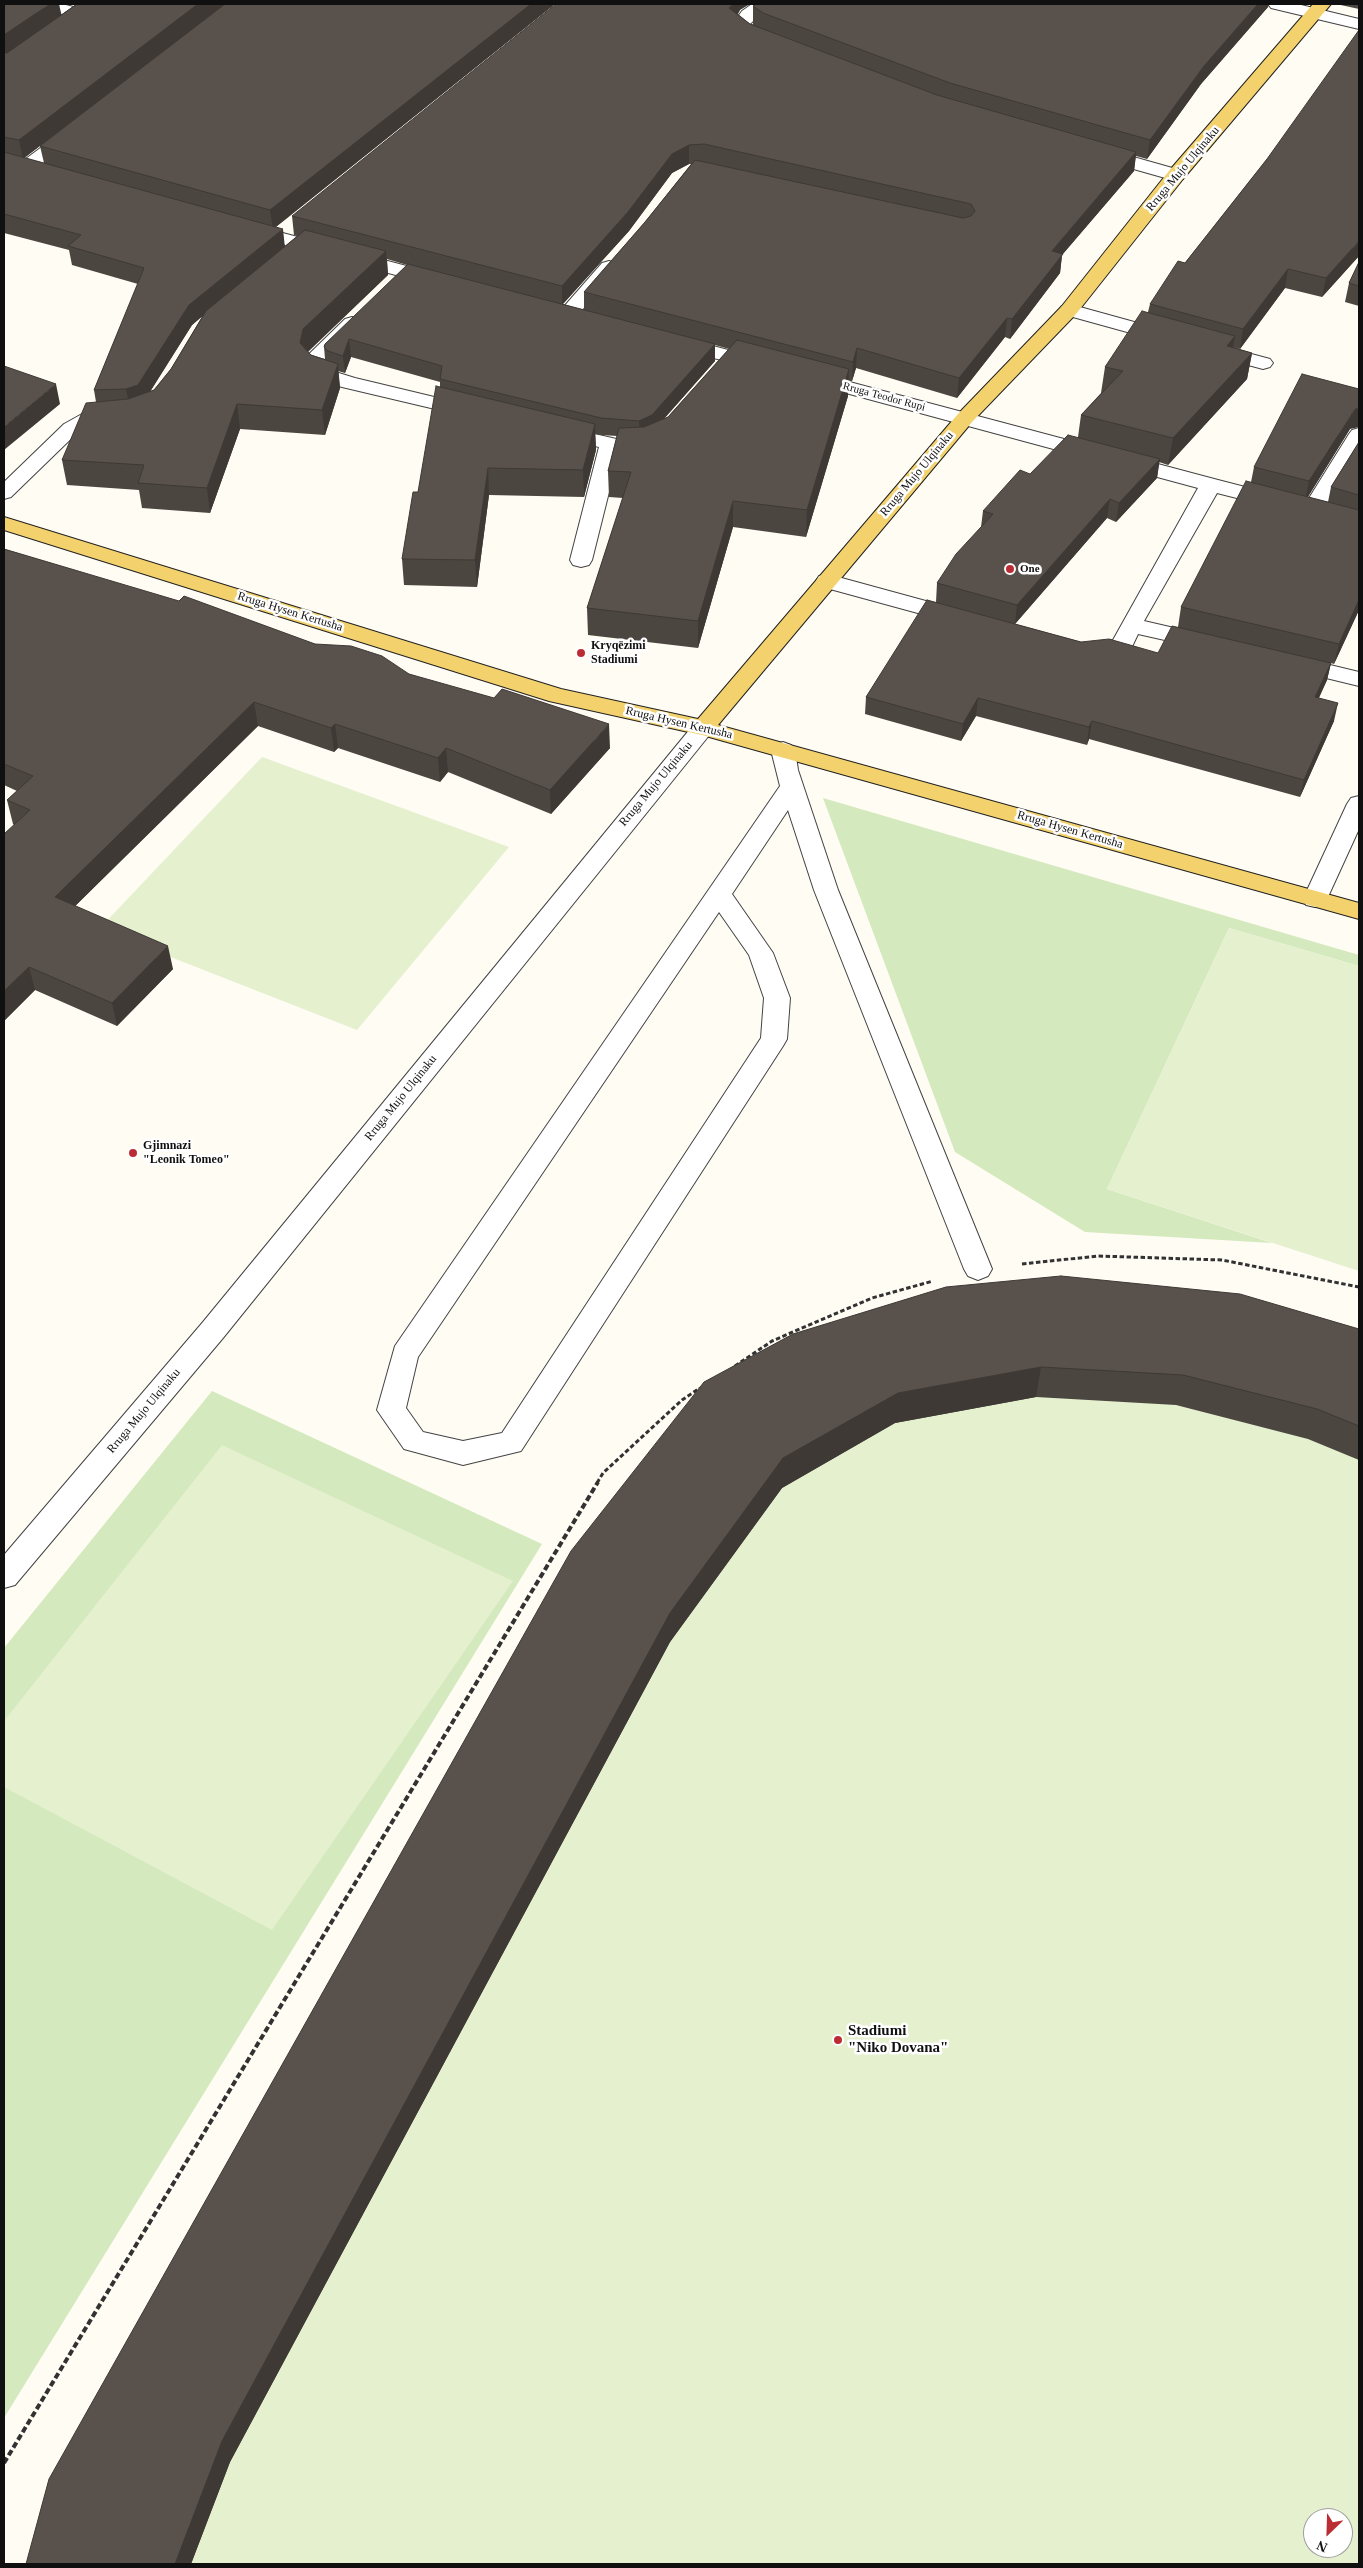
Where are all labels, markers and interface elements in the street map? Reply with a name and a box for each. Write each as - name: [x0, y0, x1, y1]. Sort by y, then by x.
- street label: Rruga Mujo Ulqinaku: [1143, 124, 1223, 214]
- street label: Rruga Teodor Rupi: [841, 380, 927, 414]
- street label: Rruga Mujo Ulqinaku: [877, 429, 957, 519]
- place label: One: [1020, 562, 1040, 576]
- marker: One: [1004, 563, 1016, 575]
- street label: Rruga Hysen Kertusha: [236, 589, 344, 635]
- place label: Kryqëzimi Stadiumi: [591, 639, 646, 667]
- marker: Kryqëzimi Stadiumi: [575, 647, 587, 659]
- street label: Rruga Hysen Kertusha: [624, 704, 734, 742]
- street label: Rruga Mujo Ulqinaku: [616, 739, 696, 829]
- street label: Rruga Hysen Kertusha: [1015, 808, 1125, 852]
- street label: Rruga Mujo Ulqinaku: [362, 1052, 440, 1144]
- place label: Gjimnazi "Leonik Tomeo": [143, 1139, 230, 1167]
- marker: Gjimnazi "Leonik Tomeo": [127, 1147, 139, 1159]
- street label: Rruga Mujo Ulqinaku: [104, 1366, 184, 1456]
- place label: Stadiumi "Niko Dovana": [848, 2022, 948, 2057]
- marker: Stadiumi "Niko Dovana": [832, 2034, 844, 2046]
- north arrow: [1303, 2508, 1353, 2558]
- text: N: [1314, 2537, 1330, 2555]

